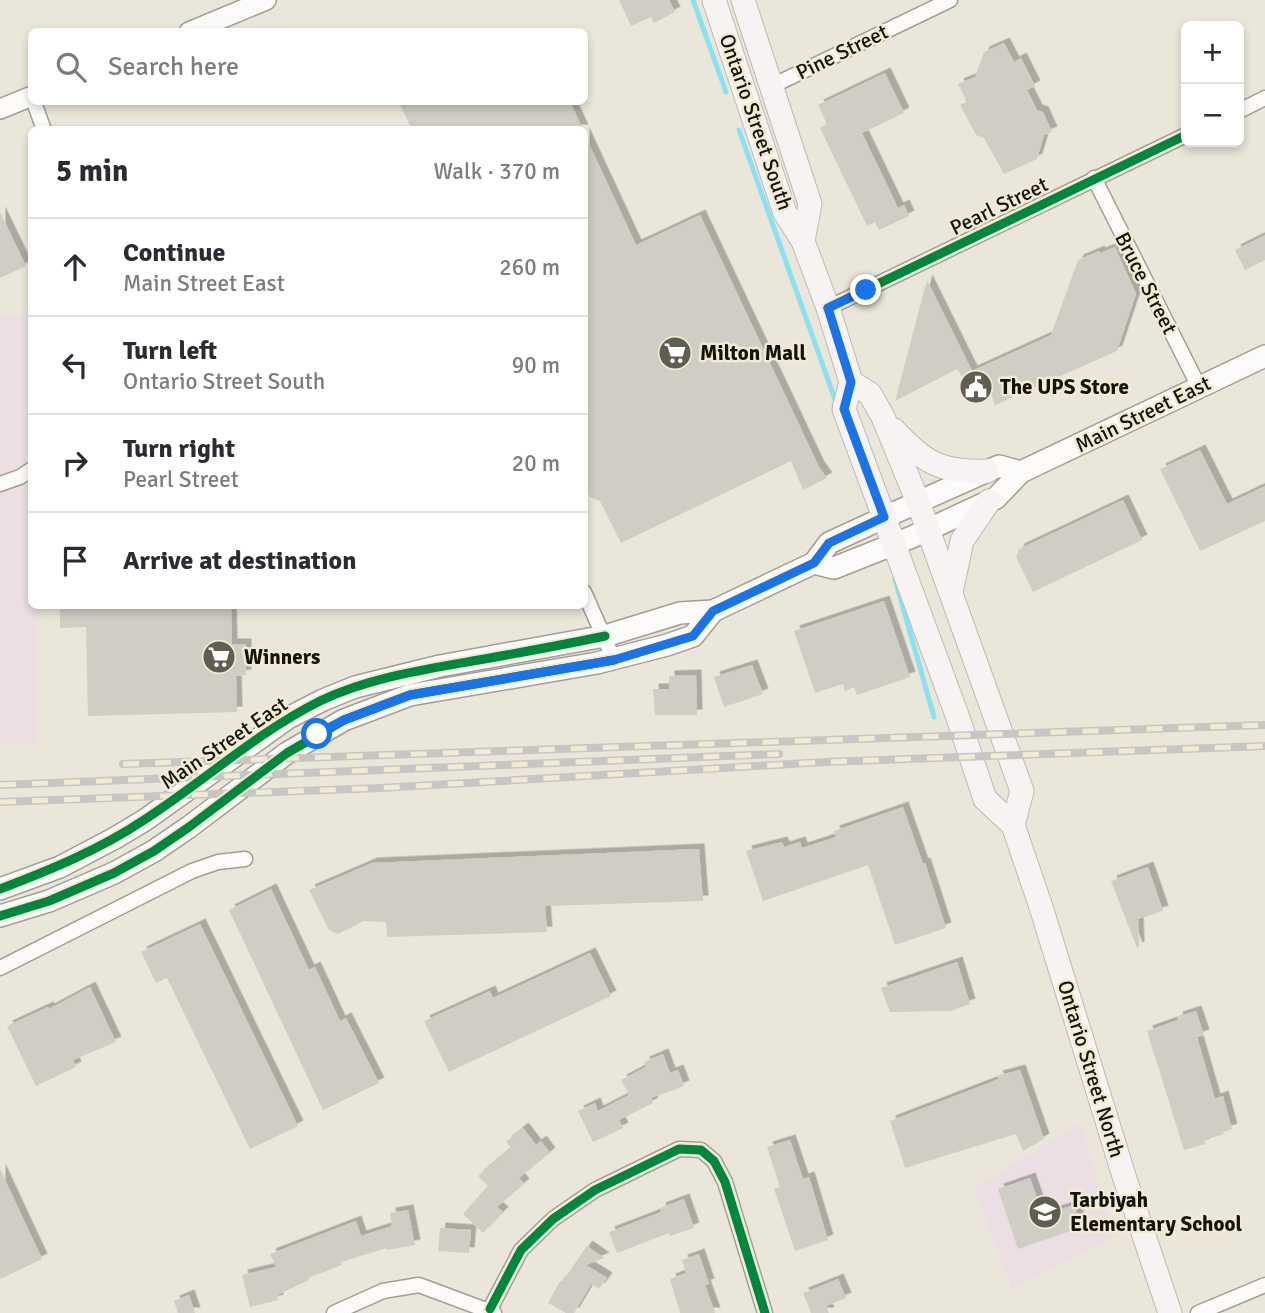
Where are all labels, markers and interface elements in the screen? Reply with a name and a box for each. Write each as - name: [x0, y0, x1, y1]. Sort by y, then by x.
- street label: Pine Street: [792, 19, 892, 85]
- map controls: [1181, 21, 1244, 147]
- button: +: [1181, 21, 1244, 84]
- search box: [28, 28, 588, 105]
- street label: Ontario Street South: [714, 30, 798, 214]
- icon: search: [52, 48, 90, 86]
- text: Search here: [108, 51, 239, 83]
- button: −: [1181, 84, 1244, 147]
- text: 5 min: [56, 153, 128, 190]
- text: Walk · 370 m: [434, 157, 560, 186]
- street label: Pearl Street: [946, 171, 1052, 241]
- street label: Bruce Street: [1109, 228, 1183, 338]
- text: Continue: [123, 237, 225, 269]
- icon: ahead: [56, 248, 94, 286]
- text: 260 m: [499, 253, 560, 282]
- text: Main Street East: [123, 269, 285, 298]
- route end: [850, 274, 881, 305]
- supermarket icon: Milton Mall: [656, 334, 694, 372]
- text: Turn left: [123, 335, 217, 367]
- place label: Milton Mall: [700, 340, 806, 366]
- icon: left: [56, 346, 94, 384]
- text: 90 m: [512, 351, 560, 380]
- text: Ontario Street South: [123, 367, 325, 396]
- public building icon: The UPS Store: [957, 368, 995, 406]
- street label: Main Street East: [1071, 370, 1215, 458]
- place label: The UPS Store: [1000, 374, 1129, 400]
- text: Turn right: [123, 433, 235, 465]
- icon: right: [56, 444, 94, 482]
- text: 20 m: [512, 449, 560, 478]
- text: Pearl Street: [123, 465, 239, 494]
- icon: arrive: [56, 542, 94, 580]
- text: Arrive at destination: [123, 545, 356, 577]
- supermarket icon: Winners: [200, 638, 238, 676]
- place label: Winners: [244, 644, 320, 670]
- street label: Main Street East: [156, 691, 292, 795]
- route start: [301, 718, 332, 749]
- street label: Ontario Street North: [1052, 977, 1130, 1161]
- place label: Tarbiyah Elementary School: [1070, 1187, 1242, 1237]
- school or university icon: Tarbiyah Elementary School: [1026, 1193, 1064, 1231]

